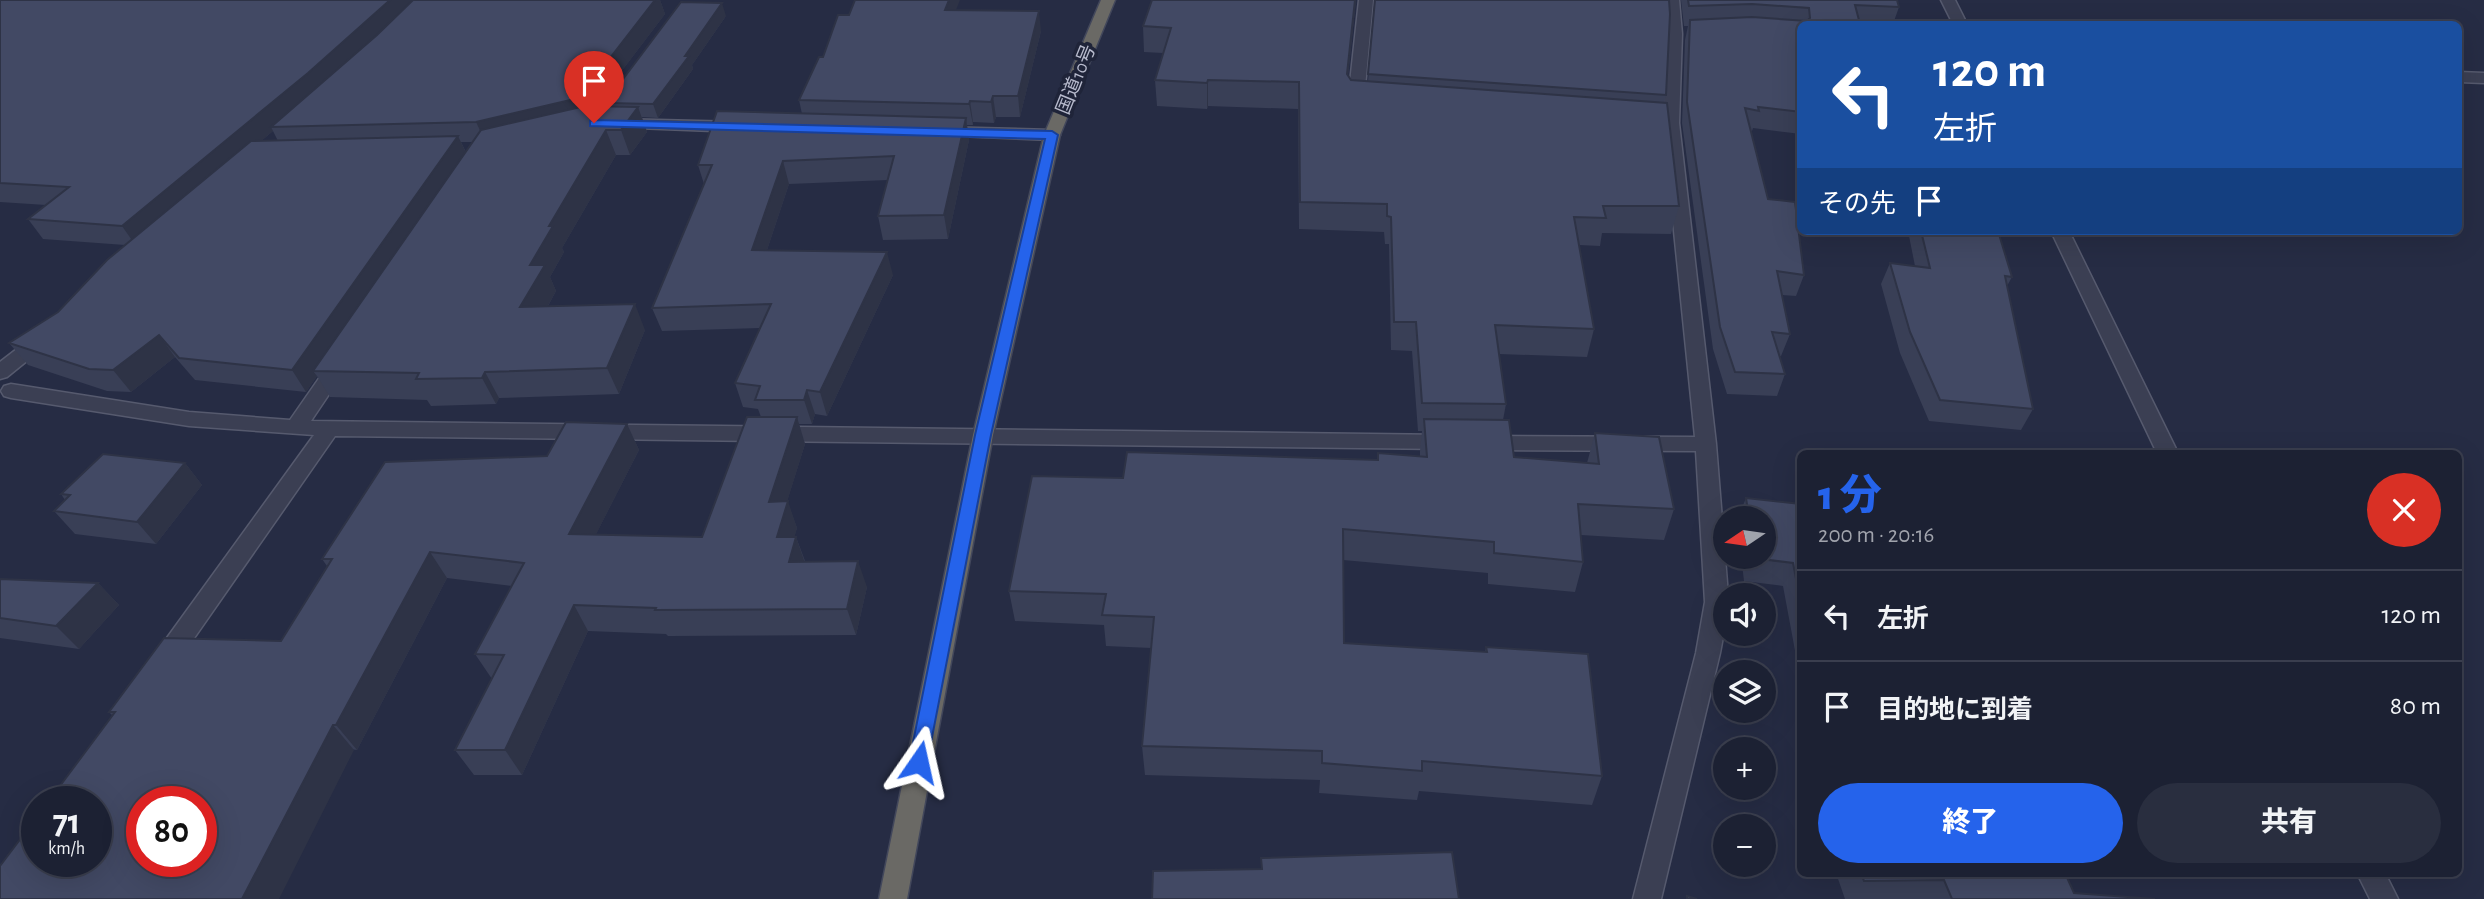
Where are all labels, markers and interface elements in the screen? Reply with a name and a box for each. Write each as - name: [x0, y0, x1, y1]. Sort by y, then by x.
- street label: 国道10号: [1053, 42, 1099, 117]
- text: 120 m: [1933, 47, 2046, 96]
- icon: left: [1818, 49, 1909, 140]
- pin: [564, 51, 624, 123]
- icon: arrive: [575, 62, 613, 100]
- text: 左折: [1933, 113, 1997, 145]
- icon: arrive: [1910, 182, 1948, 220]
- text: その先: [1818, 191, 1896, 217]
- button: close: [2367, 473, 2441, 547]
- text: 1 分: [1818, 475, 1882, 517]
- north arrow: [1713, 506, 1776, 569]
- map controls: [1713, 506, 1776, 877]
- text: 200 m · 20:16: [1818, 524, 1934, 547]
- button: sound: [1713, 583, 1776, 646]
- icon: left: [1818, 597, 1856, 635]
- text: 120 m: [2381, 602, 2441, 628]
- text: 左折: [1877, 606, 1929, 632]
- button: layers: [1713, 660, 1776, 723]
- icon: arrive: [1818, 688, 1856, 726]
- text: 80 m: [2390, 693, 2441, 719]
- text: 目的地に到着: [1877, 697, 2033, 723]
- position arrow: [882, 725, 956, 799]
- button: +: [1713, 737, 1776, 800]
- button: 終了: [1818, 783, 2123, 863]
- button: 共有: [2137, 783, 2441, 863]
- speed limit sign: 80: [126, 786, 217, 877]
- text: 71: [53, 805, 80, 840]
- button: −: [1713, 814, 1776, 877]
- text: km/h: [48, 840, 85, 858]

